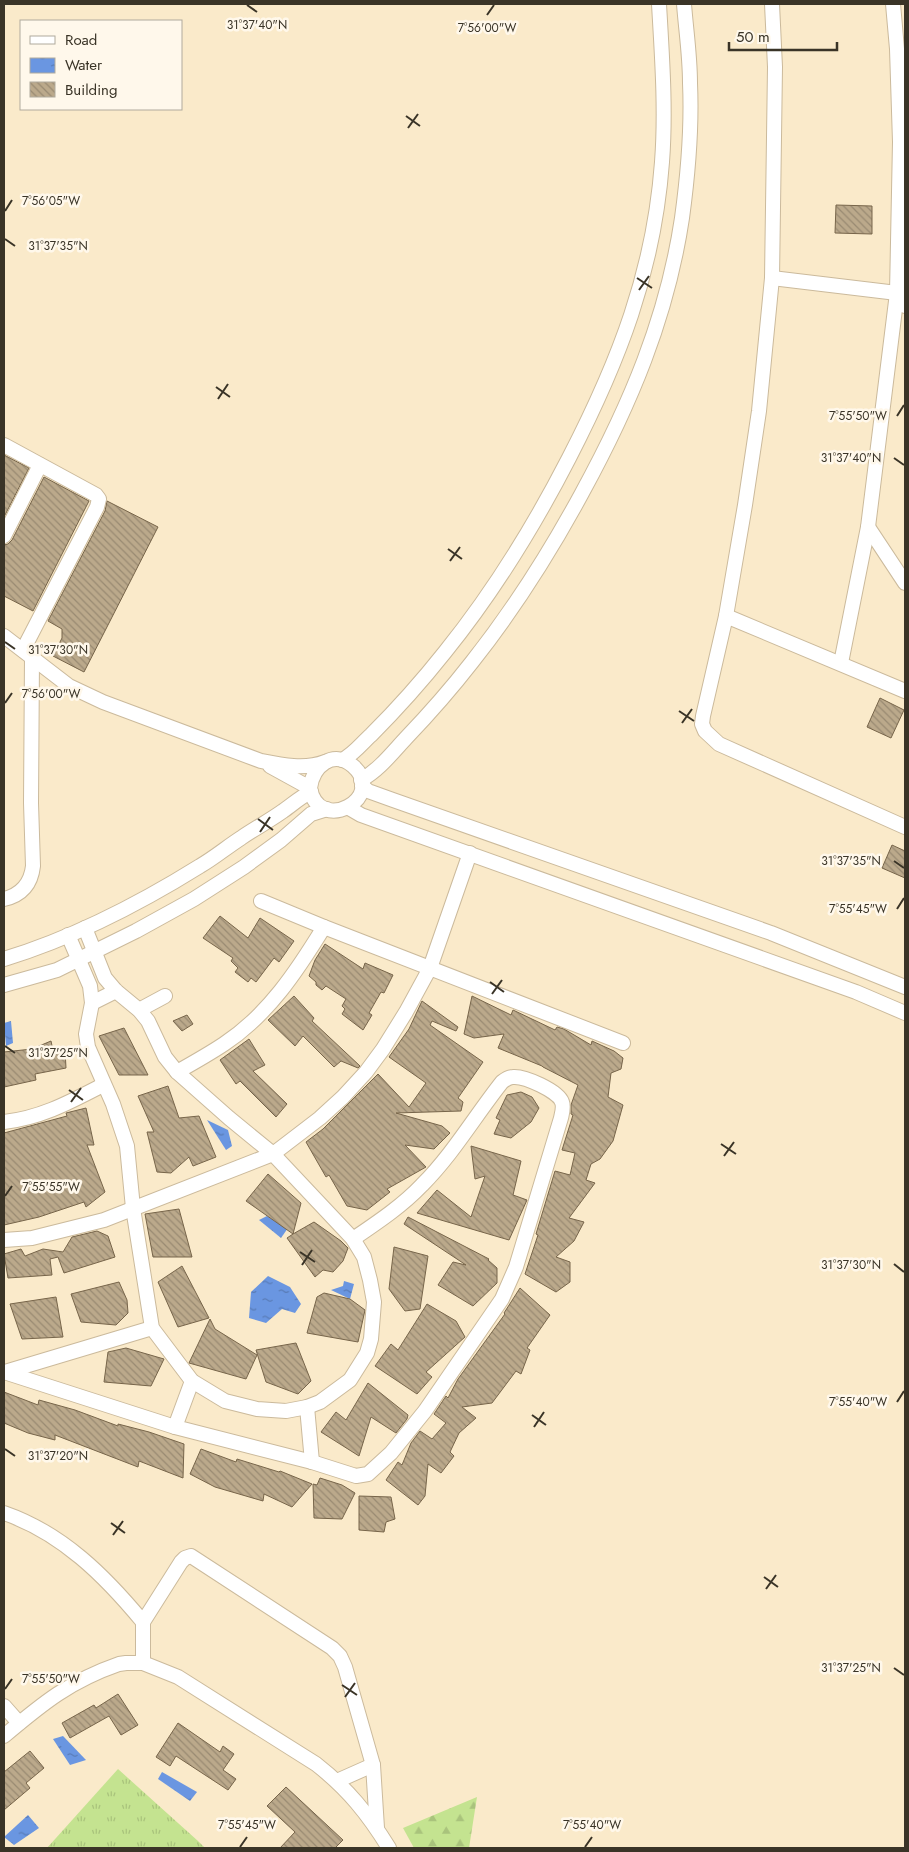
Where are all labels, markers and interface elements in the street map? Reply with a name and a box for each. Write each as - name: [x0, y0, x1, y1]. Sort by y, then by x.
- text: 31°37'40"N: [227, 16, 287, 34]
- text: 7°56'00"W: [458, 19, 516, 37]
- legend: [20, 20, 182, 110]
- scale bar: [729, 20, 836, 52]
- text: 50 m: [736, 26, 770, 48]
- text: Road: [65, 29, 97, 51]
- text: Water: [65, 54, 103, 76]
- text: Building: [65, 79, 117, 101]
- text: 7°56'05"W: [22, 192, 80, 210]
- text: 31°37'35"N: [28, 237, 88, 255]
- text: 7°55'50"W: [829, 407, 887, 425]
- text: 31°37'40"N: [821, 449, 881, 467]
- text: 31°37'30"N: [28, 641, 88, 659]
- text: 7°56'00"W: [22, 685, 80, 703]
- text: 31°37'35"N: [821, 852, 881, 870]
- text: 7°55'45"W: [829, 900, 887, 918]
- text: 31°37'25"N: [28, 1044, 88, 1062]
- text: 7°55'55"W: [22, 1178, 80, 1196]
- text: 31°37'30"N: [821, 1256, 881, 1274]
- text: 7°55'40"W: [829, 1393, 887, 1411]
- text: 31°37'20"N: [28, 1447, 88, 1465]
- text: 31°37'25"N: [821, 1659, 881, 1677]
- text: 7°55'50"W: [22, 1670, 80, 1688]
- text: 7°55'45"W: [218, 1816, 276, 1834]
- text: 7°55'40"W: [563, 1816, 621, 1834]

